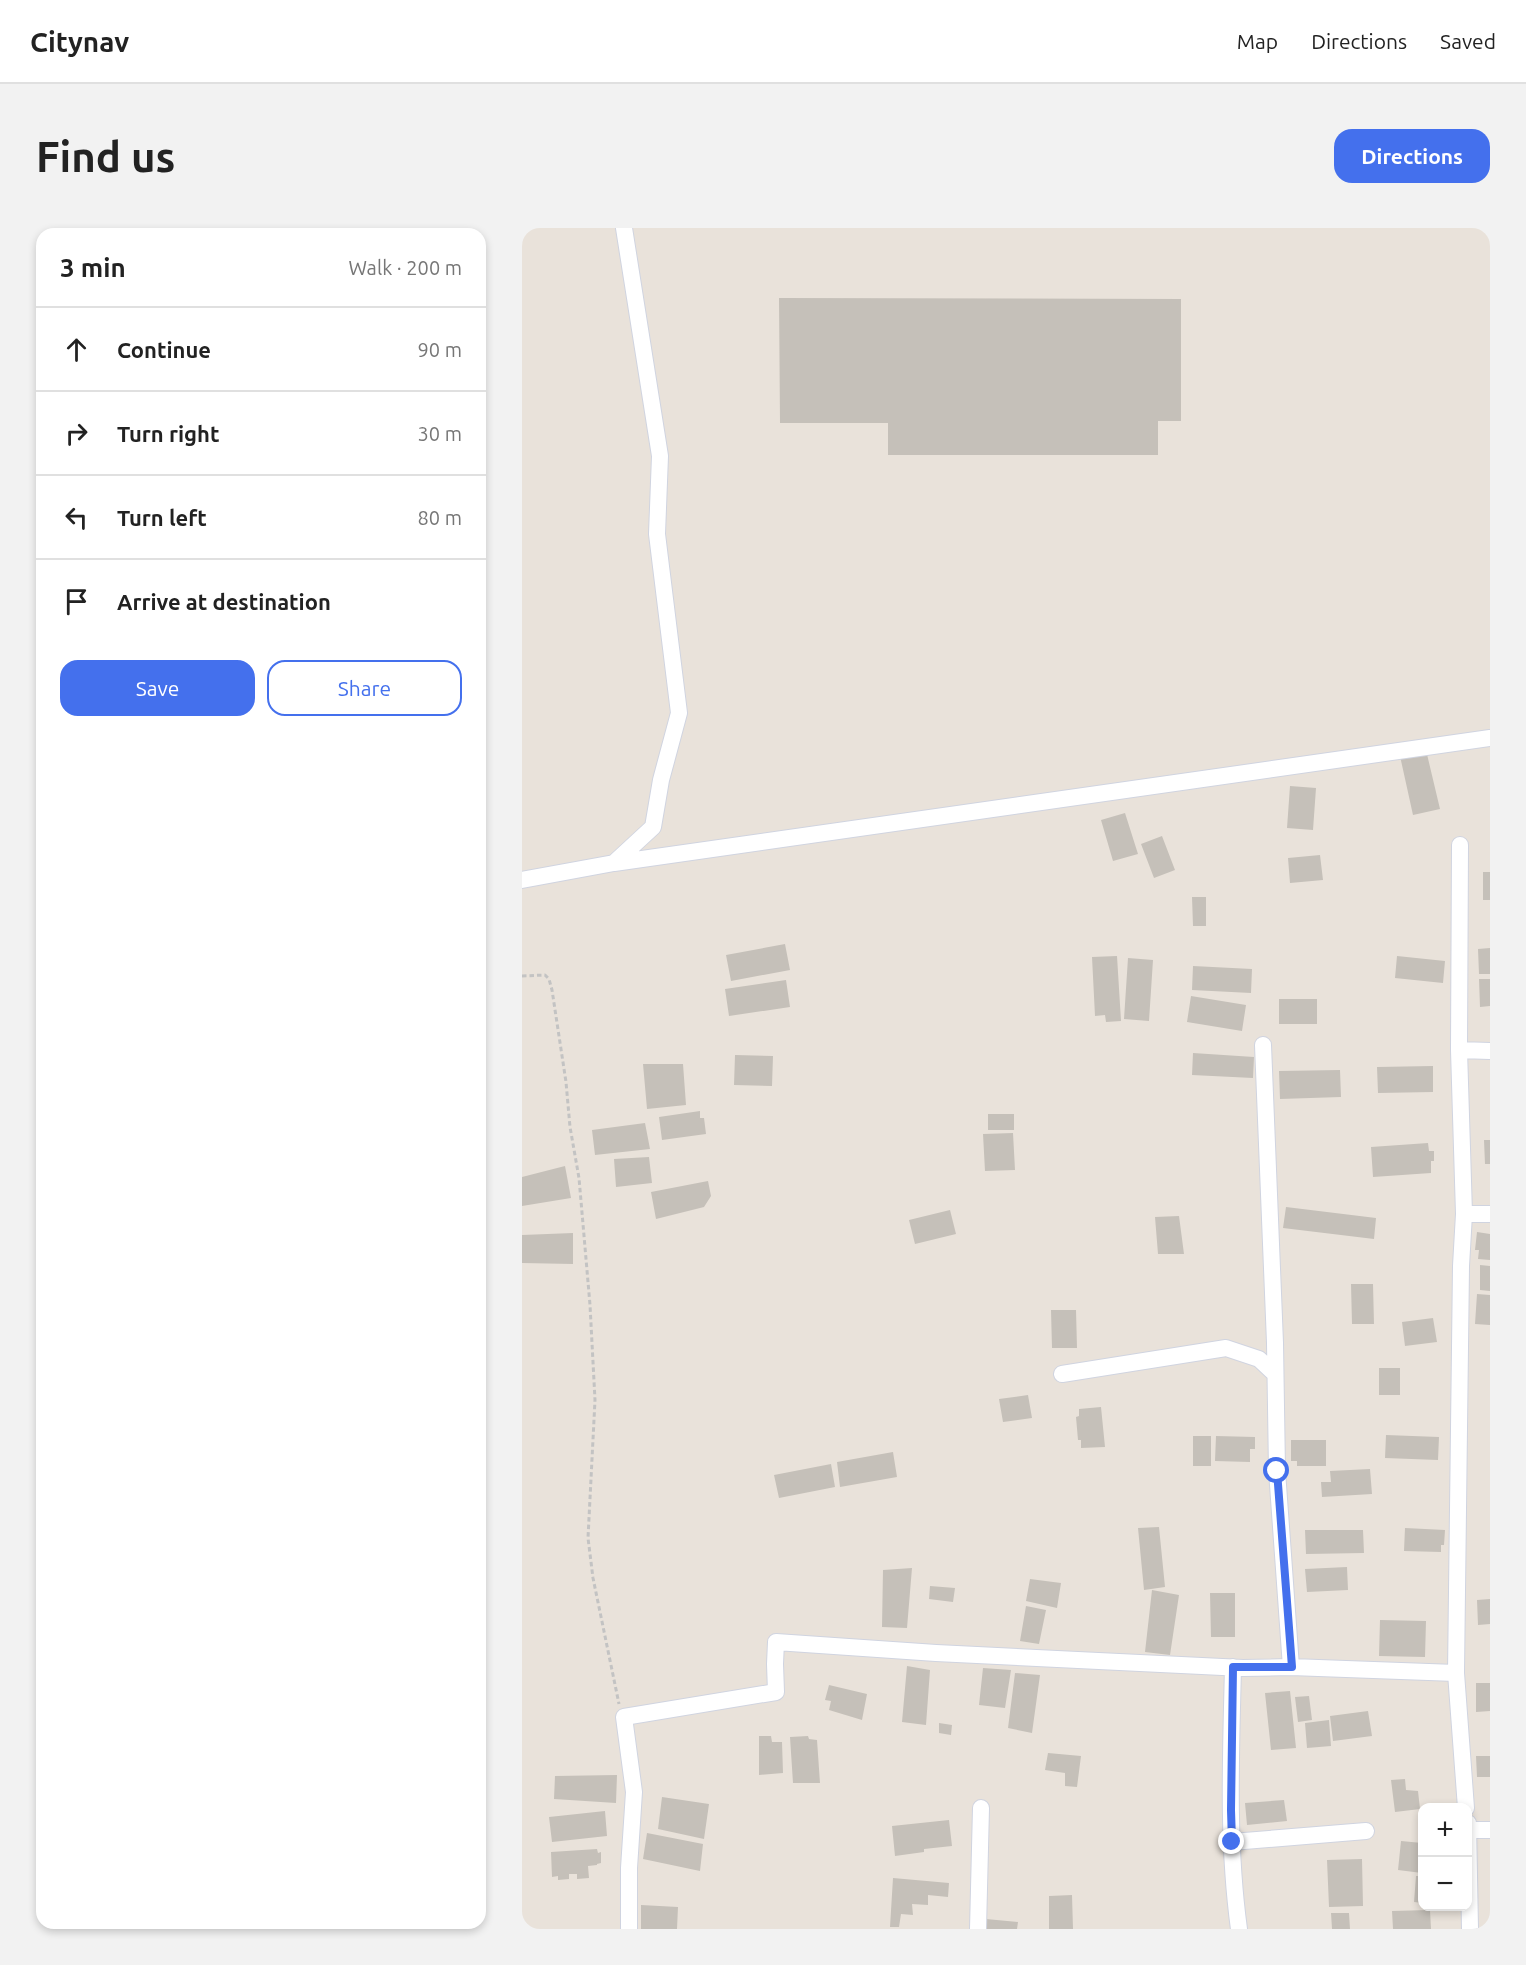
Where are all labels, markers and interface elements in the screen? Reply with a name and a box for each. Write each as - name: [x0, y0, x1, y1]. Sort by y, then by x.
- text: Citynav: [30, 26, 129, 57]
- text: Map: [1237, 29, 1278, 53]
- text: Directions: [1311, 29, 1407, 53]
- text: Saved: [1440, 29, 1496, 53]
- button: Directions: [1334, 129, 1490, 183]
- text: Find us: [36, 133, 175, 180]
- text: 3 min: [60, 253, 126, 282]
- text: Walk · 200 m: [349, 256, 462, 279]
- icon: ahead: [60, 333, 93, 366]
- text: Continue: [117, 337, 211, 362]
- text: 90 m: [418, 338, 462, 361]
- icon: right: [60, 417, 93, 450]
- text: Turn right: [117, 421, 219, 446]
- text: 30 m: [418, 422, 462, 445]
- icon: left: [60, 501, 93, 534]
- text: Turn left: [117, 505, 207, 530]
- text: 80 m: [418, 506, 462, 529]
- icon: arrive: [60, 585, 93, 618]
- text: Arrive at destination: [117, 589, 331, 614]
- button: Save: [60, 660, 255, 716]
- button: Share: [267, 660, 462, 716]
- route start: [1263, 1457, 1289, 1483]
- map controls: [1418, 1803, 1472, 1911]
- button: +: [1418, 1803, 1472, 1857]
- route end: [1218, 1828, 1244, 1854]
- button: −: [1418, 1857, 1472, 1911]

